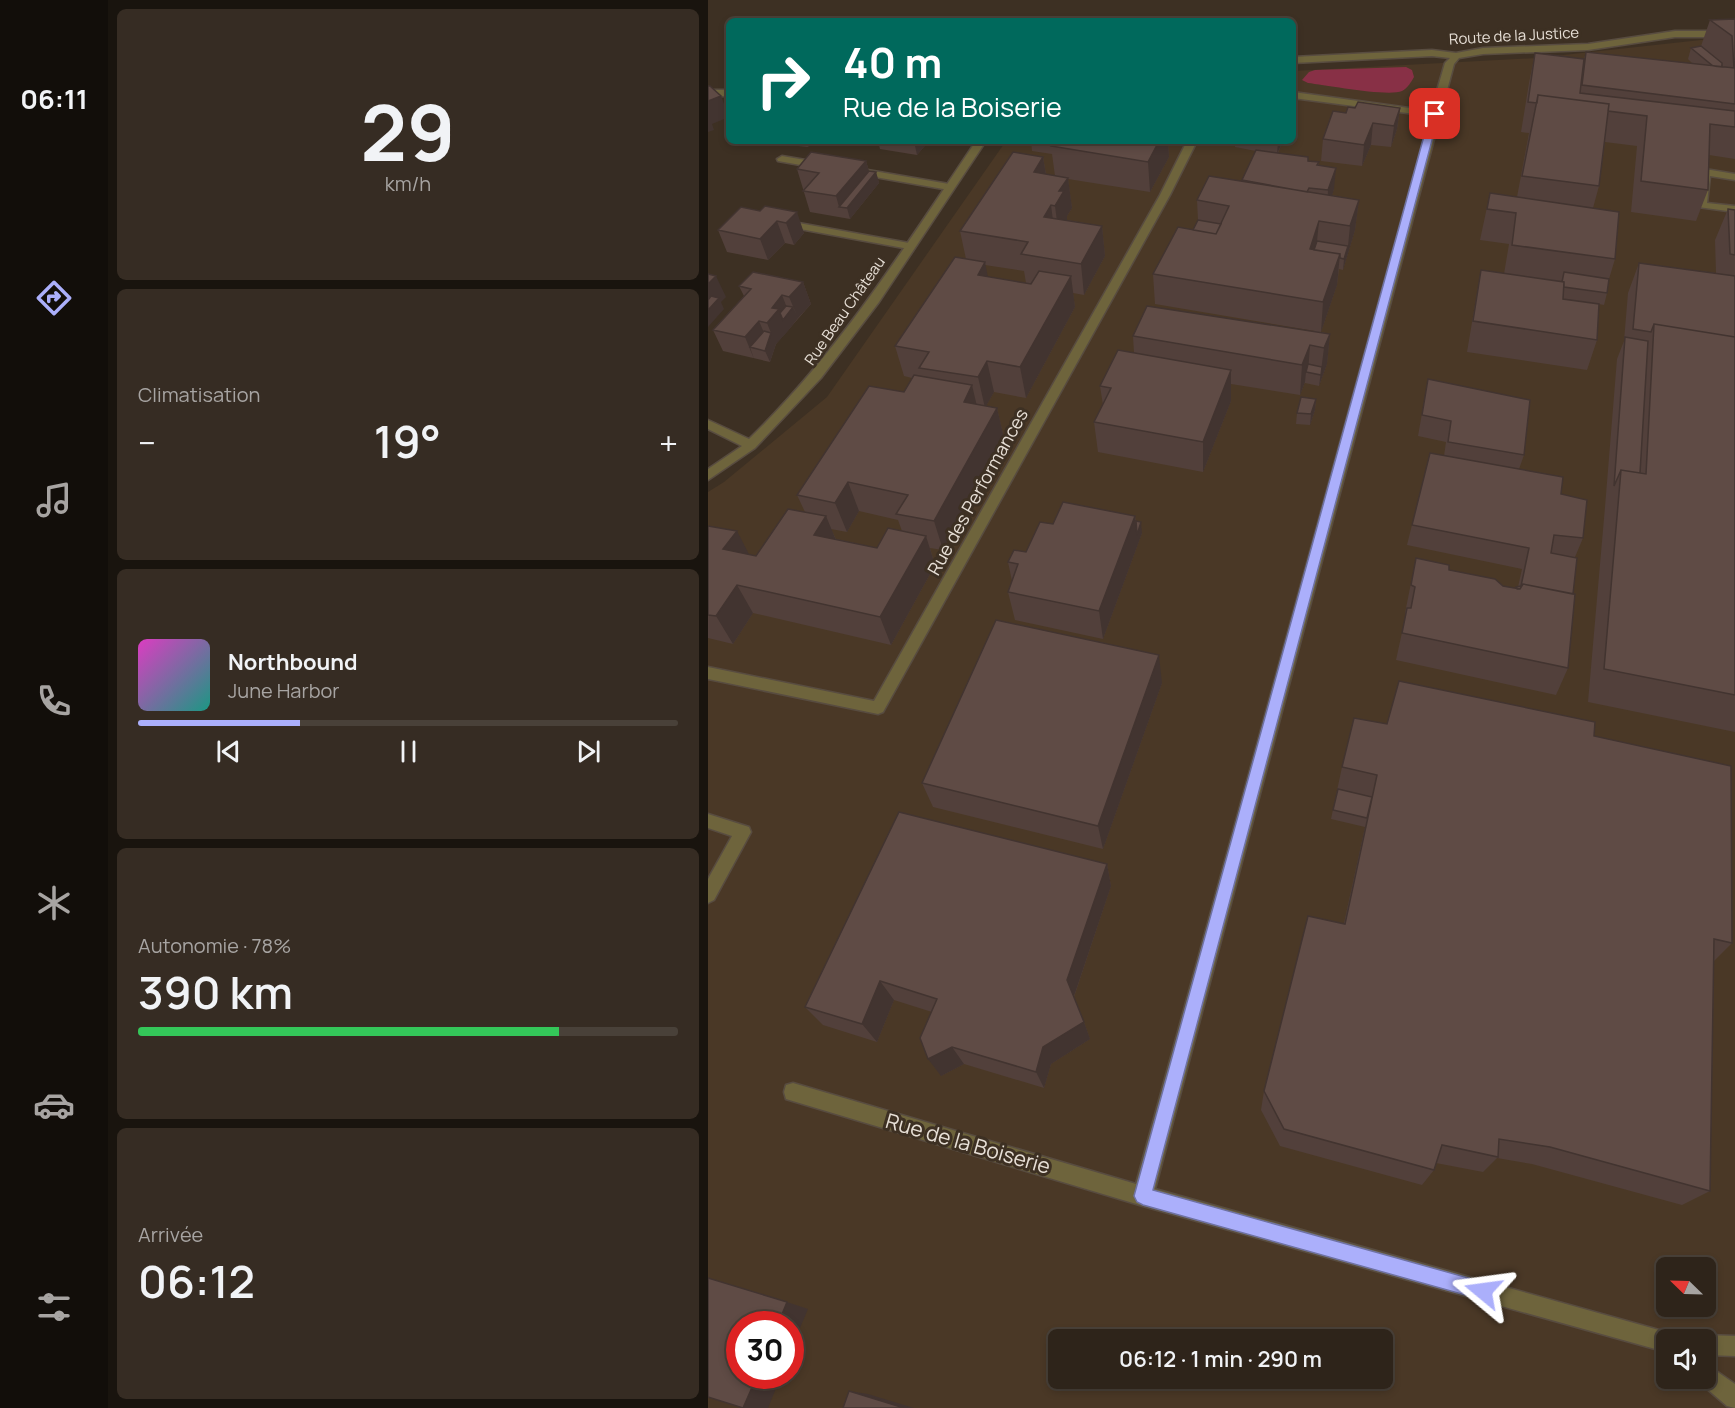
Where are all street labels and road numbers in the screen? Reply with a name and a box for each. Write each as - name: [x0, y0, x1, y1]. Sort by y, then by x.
- street label: Route de la Justice: [1448, 22, 1580, 49]
- street label: Rue Beau Château: [799, 252, 890, 369]
- street label: Rue des Performances: [921, 404, 1033, 579]
- street label: Rue de la Boiserie: [883, 1106, 1054, 1180]

